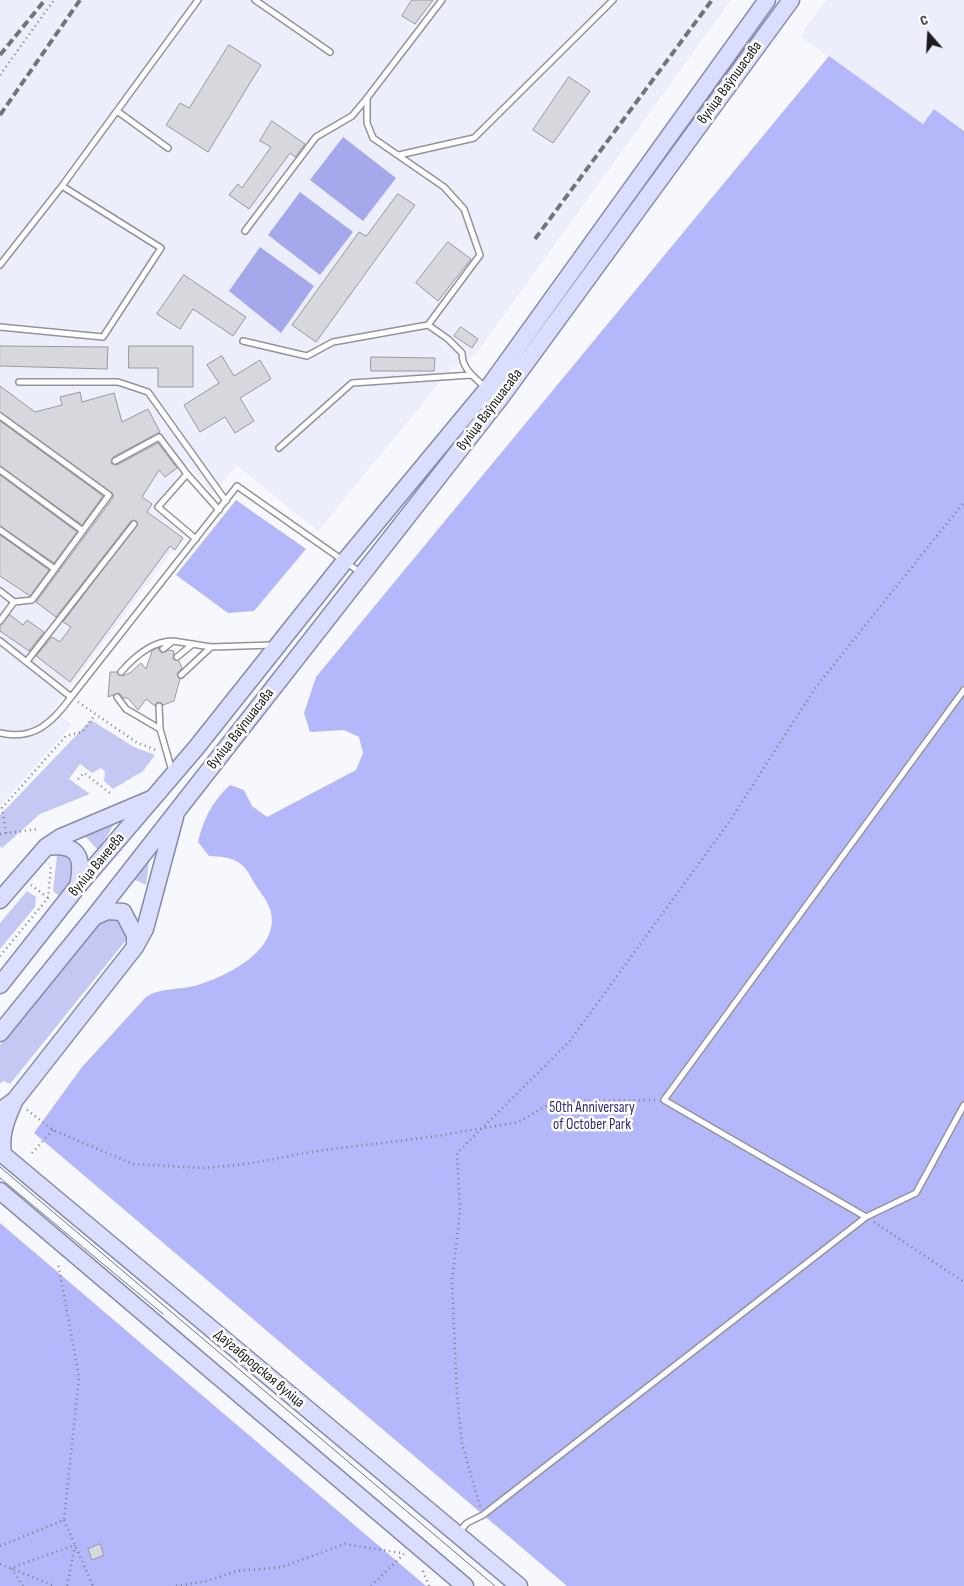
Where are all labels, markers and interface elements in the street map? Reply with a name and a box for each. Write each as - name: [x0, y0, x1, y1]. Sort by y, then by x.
- north arrow: [904, 10, 954, 60]
- text: С: [918, 11, 930, 30]
- street label: вуліца Ваўпшасава: [694, 38, 766, 128]
- street label: вуліца Ваўпшасава: [453, 365, 527, 455]
- street label: вуліца Ваўпшасава: [204, 685, 278, 773]
- street label: вуліца Ванеева: [65, 830, 129, 900]
- park label: 50th Anniversary of October Park: [549, 1099, 635, 1134]
- street label: Даўгабродская вуліца: [210, 1326, 308, 1412]

